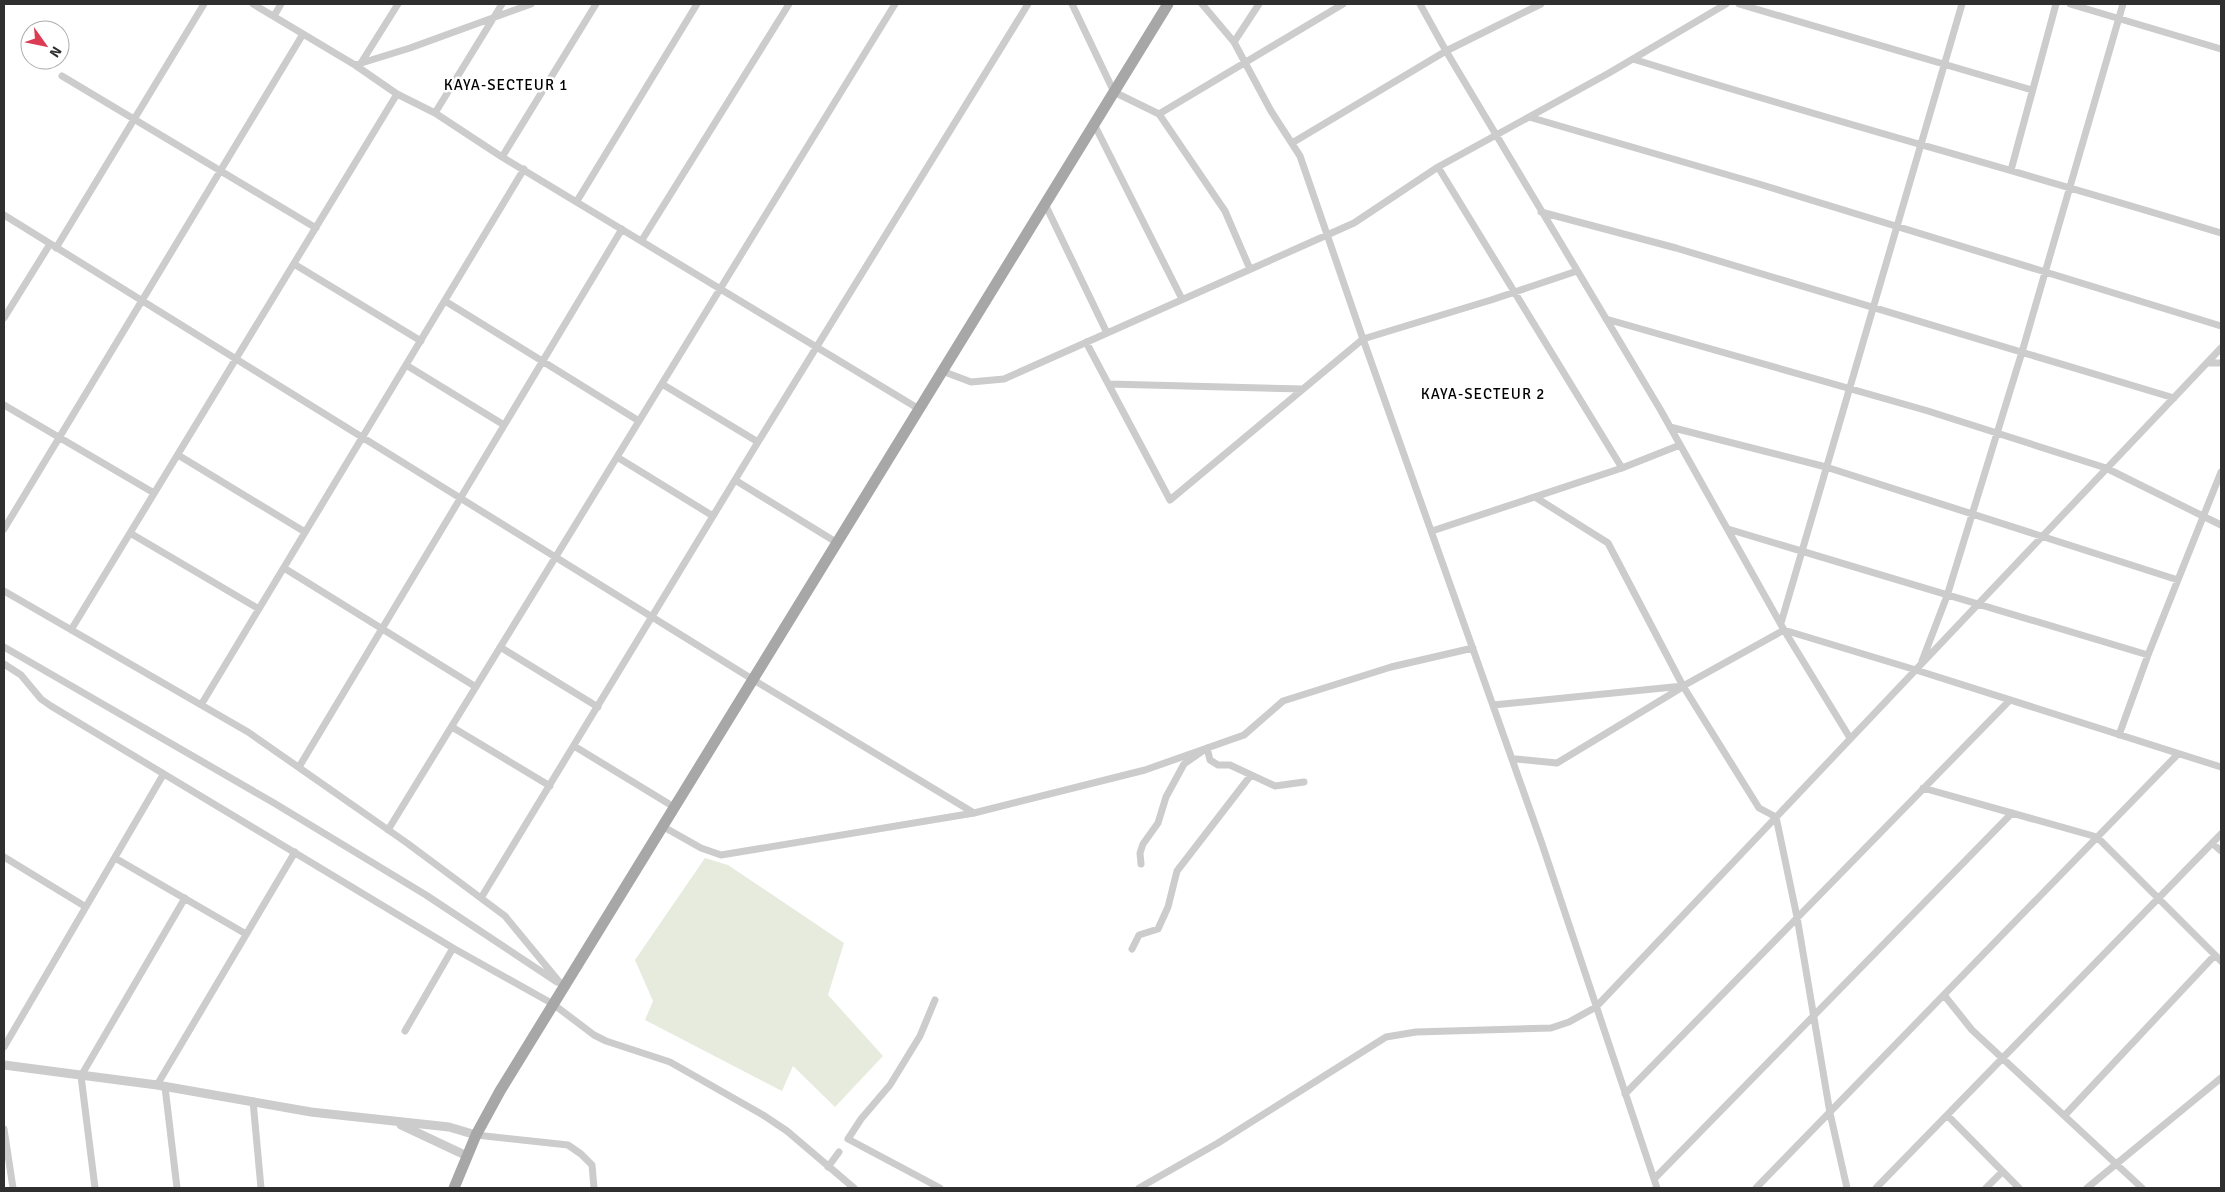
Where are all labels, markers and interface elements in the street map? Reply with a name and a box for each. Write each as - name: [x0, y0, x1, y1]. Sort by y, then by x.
- north arrow: [20, 20, 70, 70]
- text: N: [46, 43, 65, 61]
- district label: KAYA-SECTEUR 1: [444, 76, 568, 94]
- district label: KAYA-SECTEUR 2: [1421, 385, 1545, 403]

